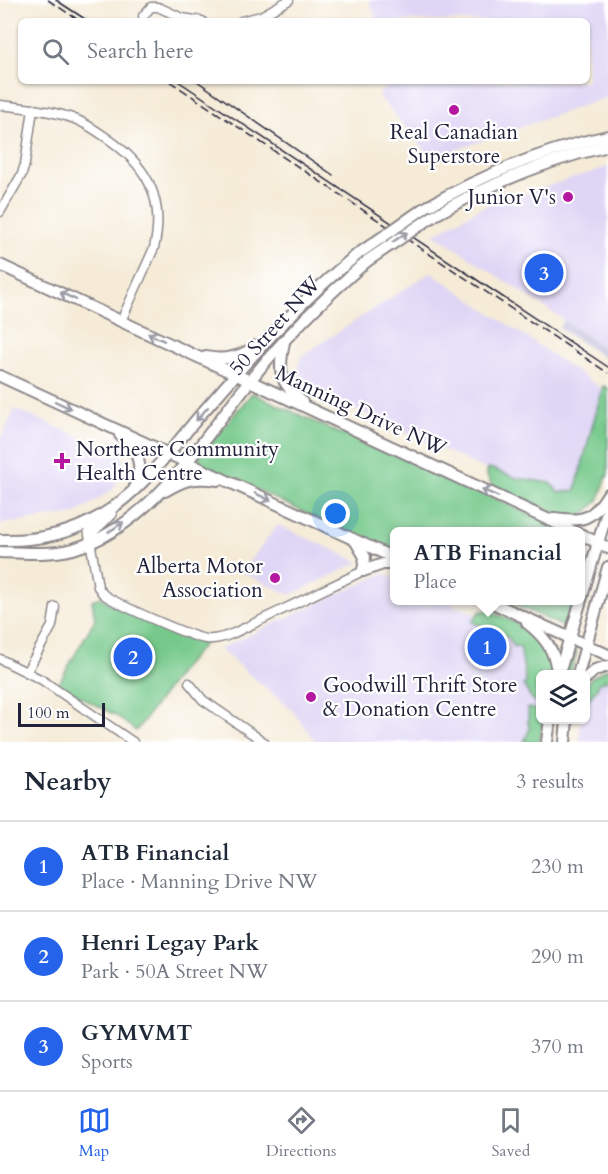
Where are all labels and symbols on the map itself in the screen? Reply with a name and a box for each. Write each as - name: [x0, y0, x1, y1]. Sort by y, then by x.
- marker: Real Canadian Superstore: [447, 103, 461, 117]
- place label: Real Canadian Superstore: [390, 118, 518, 171]
- place label: Junior V's: [465, 183, 556, 212]
- marker: Junior V's: [561, 190, 575, 204]
- one-way arrow: [392, 231, 408, 243]
- pin: 3: [524, 250, 564, 296]
- street label: 50 Street NW: [223, 269, 328, 382]
- one-way arrow: [60, 290, 78, 302]
- one-way arrow: [148, 331, 166, 343]
- street label: Manning Drive NW: [271, 359, 452, 464]
- one-way arrow: [54, 399, 72, 411]
- one-way arrow: [195, 406, 209, 421]
- place label: Northeast Community Health Centre: [76, 435, 279, 488]
- marker: Northeast Community Health Centre: [53, 452, 71, 470]
- one-way arrow: [481, 487, 500, 498]
- one-way arrow: [253, 492, 271, 504]
- your location: [321, 499, 350, 528]
- one-way arrow: [107, 521, 124, 533]
- place label: Alberta Motor Association: [136, 552, 263, 605]
- marker: Alberta Motor Association: [268, 571, 282, 585]
- pin: 1: [468, 624, 506, 670]
- pin: 2: [114, 634, 152, 680]
- place label: Goodwill Thrift Store & Donation Centre: [323, 671, 517, 724]
- marker: Goodwill Thrift Store & Donation Centre: [304, 690, 318, 704]
- scale bar: [18, 700, 105, 728]

